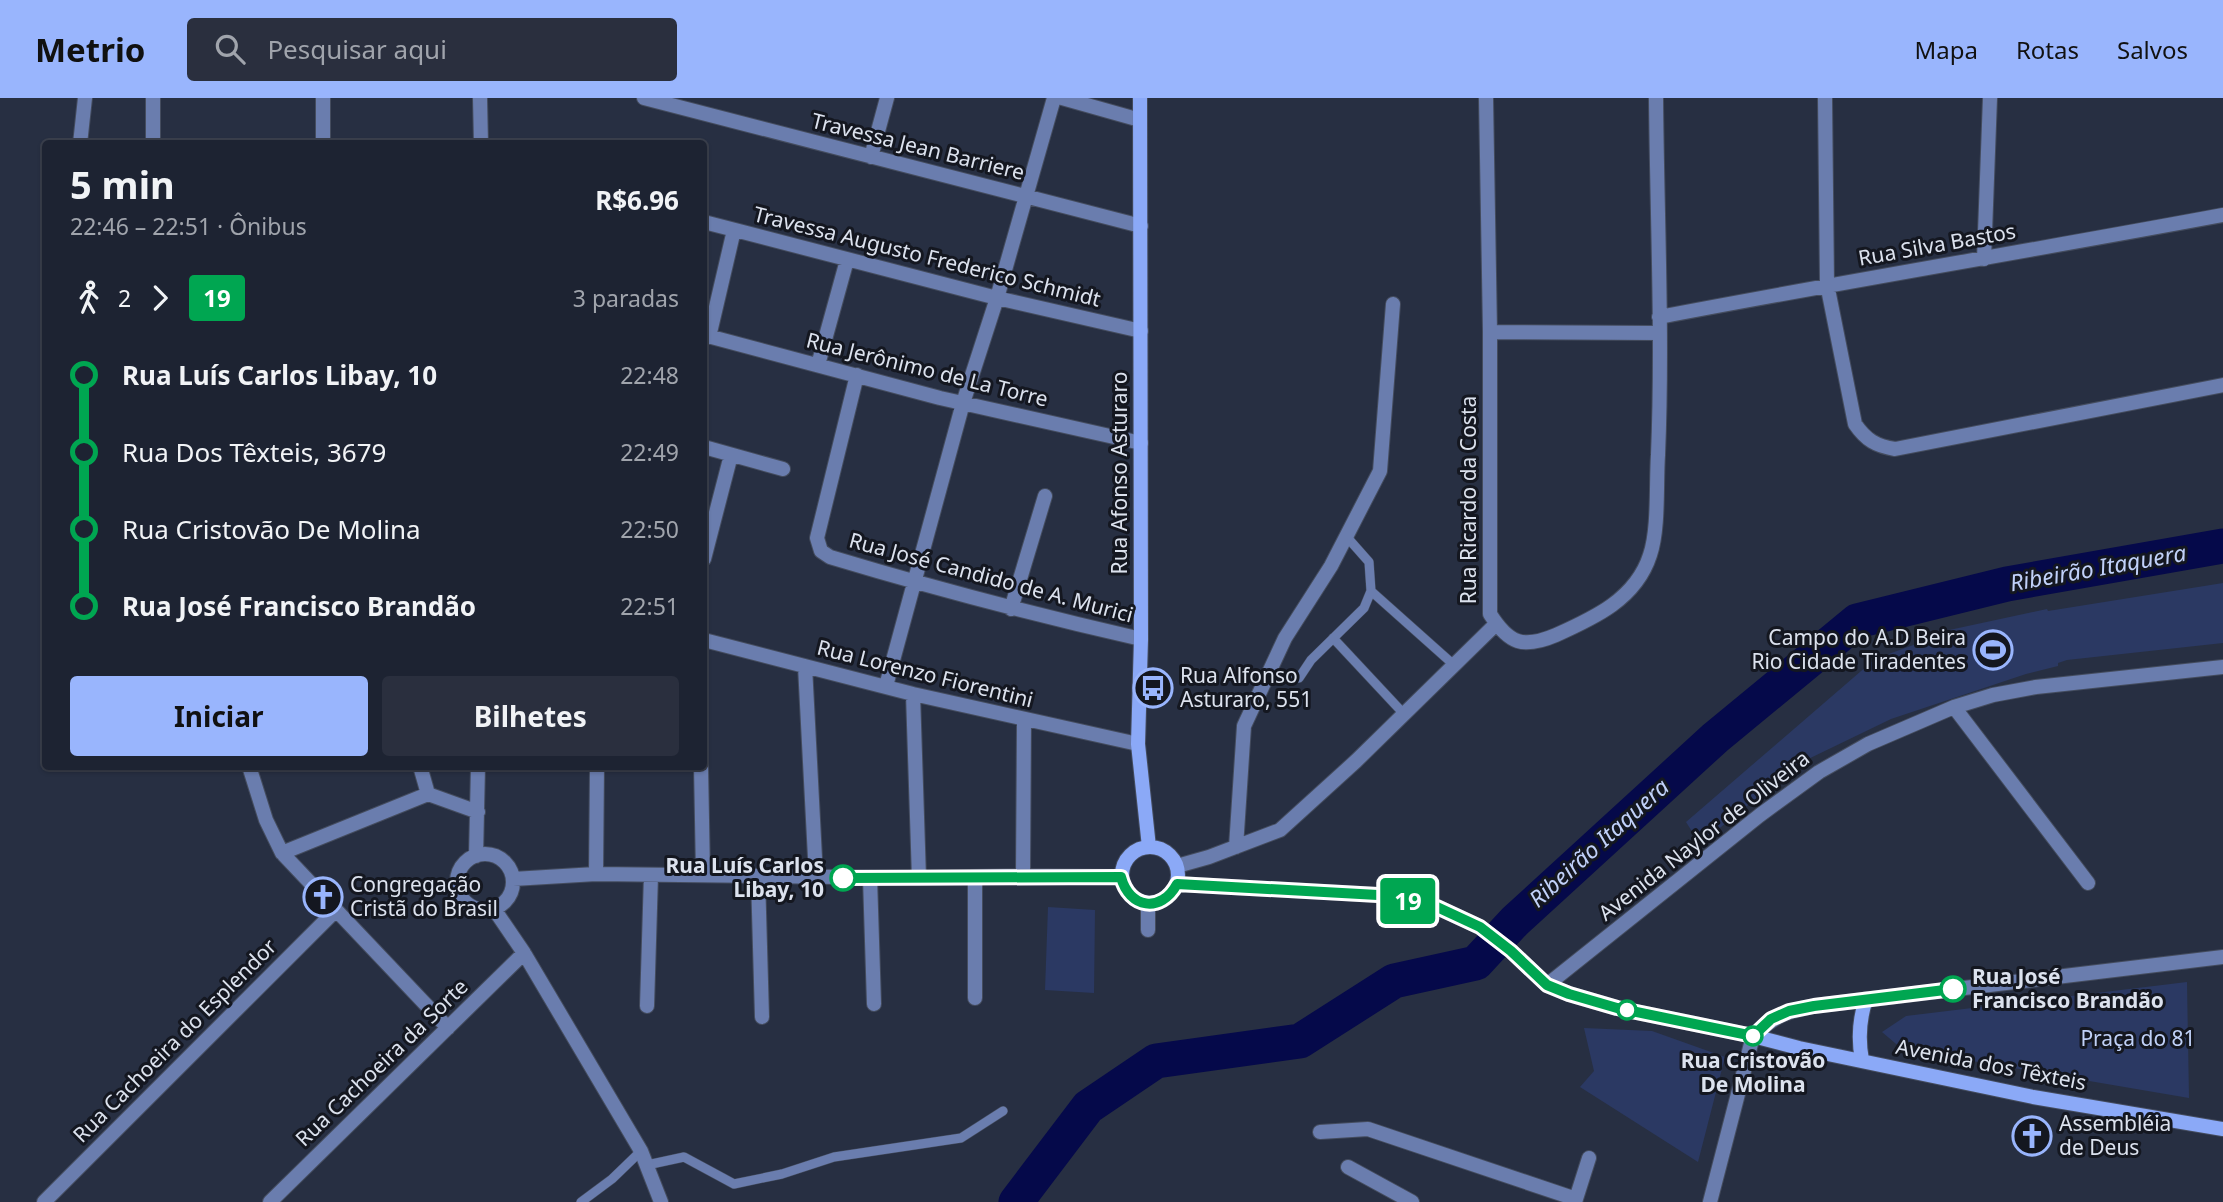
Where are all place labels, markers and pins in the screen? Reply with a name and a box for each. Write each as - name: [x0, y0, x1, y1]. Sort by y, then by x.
- place label: Campo do A.D Beira Rio Cidade Tiradentes: [1751, 623, 1966, 675]
- sports icon: Campo do A.D Beira Rio Cidade Tiradentes: [1972, 629, 2014, 671]
- place label: Rua Alfonso Asturaro, 551: [1180, 661, 1312, 713]
- bus stop icon: Rua Alfonso Asturaro, 551: [1132, 667, 1174, 709]
- place label: Rua Luís Carlos Libay, 10: [665, 851, 824, 903]
- marker: Rua Luís Carlos Libay, 10: [830, 865, 856, 891]
- place label: Congregação Cristã do Brasil: [350, 870, 498, 922]
- church icon: Congregação Cristã do Brasil: [302, 876, 344, 918]
- place label: Rua José Francisco Brandão: [1972, 962, 2164, 1014]
- marker: Rua José Francisco Brandão: [1940, 976, 1966, 1002]
- unlabelled marker: [1617, 1000, 1637, 1020]
- marker: Rua Cristovão De Molina: [1743, 1026, 1763, 1046]
- place label: Rua Cristovão De Molina: [1681, 1046, 1825, 1098]
- place label: Assembléia de Deus: [2059, 1109, 2171, 1161]
- church icon: Assembléia de Deus: [2011, 1115, 2053, 1157]

